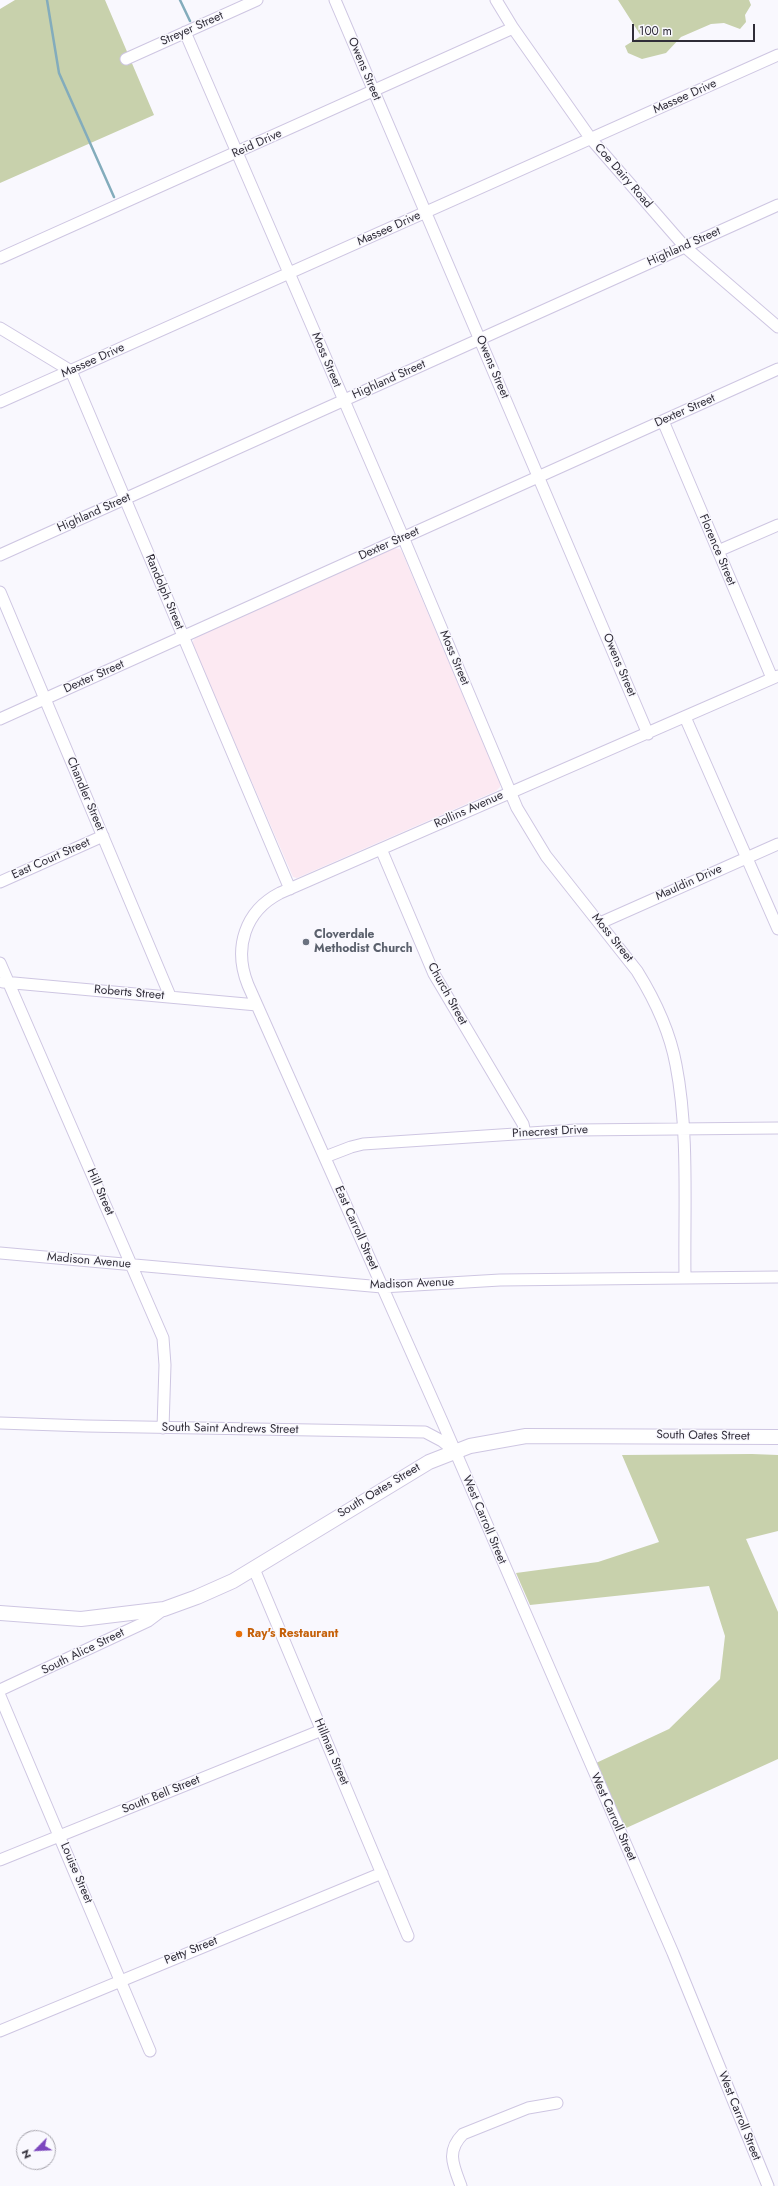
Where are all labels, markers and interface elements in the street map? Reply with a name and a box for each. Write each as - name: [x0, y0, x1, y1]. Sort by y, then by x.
- street label: Streyer Street: [158, 9, 226, 49]
- scale bar: [634, 16, 757, 42]
- text: 100 m: [639, 22, 672, 40]
- street label: Owens Street: [344, 35, 384, 103]
- street label: Massee Drive: [651, 77, 719, 117]
- street label: Reid Drive: [230, 127, 284, 161]
- street label: Coe Dairy Road: [591, 141, 655, 211]
- street label: Massee Drive: [355, 209, 423, 249]
- street label: Highland Street: [645, 224, 723, 270]
- street label: Moss Street: [308, 330, 344, 390]
- street label: Owens Street: [472, 333, 512, 401]
- street label: Massee Drive: [59, 341, 127, 381]
- street label: Highland Street: [350, 357, 428, 403]
- street label: Dexter Street: [653, 391, 717, 431]
- street label: Highland Street: [55, 490, 133, 536]
- street label: Florence Street: [696, 512, 738, 588]
- street label: Dexter Street: [357, 524, 421, 564]
- street label: Randolph Street: [142, 552, 186, 632]
- street label: Moss Street: [436, 628, 472, 688]
- street label: Owens Street: [599, 631, 639, 699]
- street label: Dexter Street: [62, 657, 126, 697]
- street label: Chandler Street: [63, 755, 107, 833]
- street label: Rollins Avenue: [432, 788, 506, 832]
- street label: East Court Street: [10, 835, 92, 883]
- street label: Mauldin Drive: [654, 862, 724, 904]
- street label: Moss Street: [588, 911, 636, 965]
- place label: Cloverdale Methodist Church: [314, 928, 413, 956]
- marker: Cloverdale Methodist Church: [301, 937, 311, 947]
- street label: Church Street: [424, 960, 470, 1028]
- street label: Roberts Street: [93, 983, 165, 1003]
- street label: Pinecrest Drive: [512, 1123, 588, 1141]
- street label: Hill Street: [83, 1166, 117, 1218]
- street label: East Carroll Street: [331, 1184, 381, 1272]
- street label: Madison Avenue: [46, 1250, 132, 1272]
- street label: Madison Avenue: [370, 1275, 454, 1293]
- street label: South Saint Andrews Street: [162, 1421, 298, 1437]
- street label: South Oates Street: [656, 1428, 750, 1444]
- street label: South Oates Street: [335, 1461, 423, 1521]
- street label: West Carroll Street: [459, 1474, 509, 1566]
- street label: South Alice Street: [39, 1626, 127, 1678]
- place label: Ray's Restaurant: [247, 1627, 338, 1641]
- marker: Ray's Restaurant: [234, 1629, 244, 1639]
- street label: Hillman Street: [311, 1717, 351, 1787]
- street label: West Carroll Street: [587, 1771, 639, 1863]
- street label: South Bell Street: [120, 1773, 202, 1817]
- street label: Louise Street: [57, 1840, 95, 1906]
- street label: Petty Street: [162, 1934, 220, 1968]
- street label: West Carroll Street: [715, 2069, 763, 2163]
- north arrow: [16, 2130, 56, 2170]
- text: N: [17, 2147, 35, 2162]

